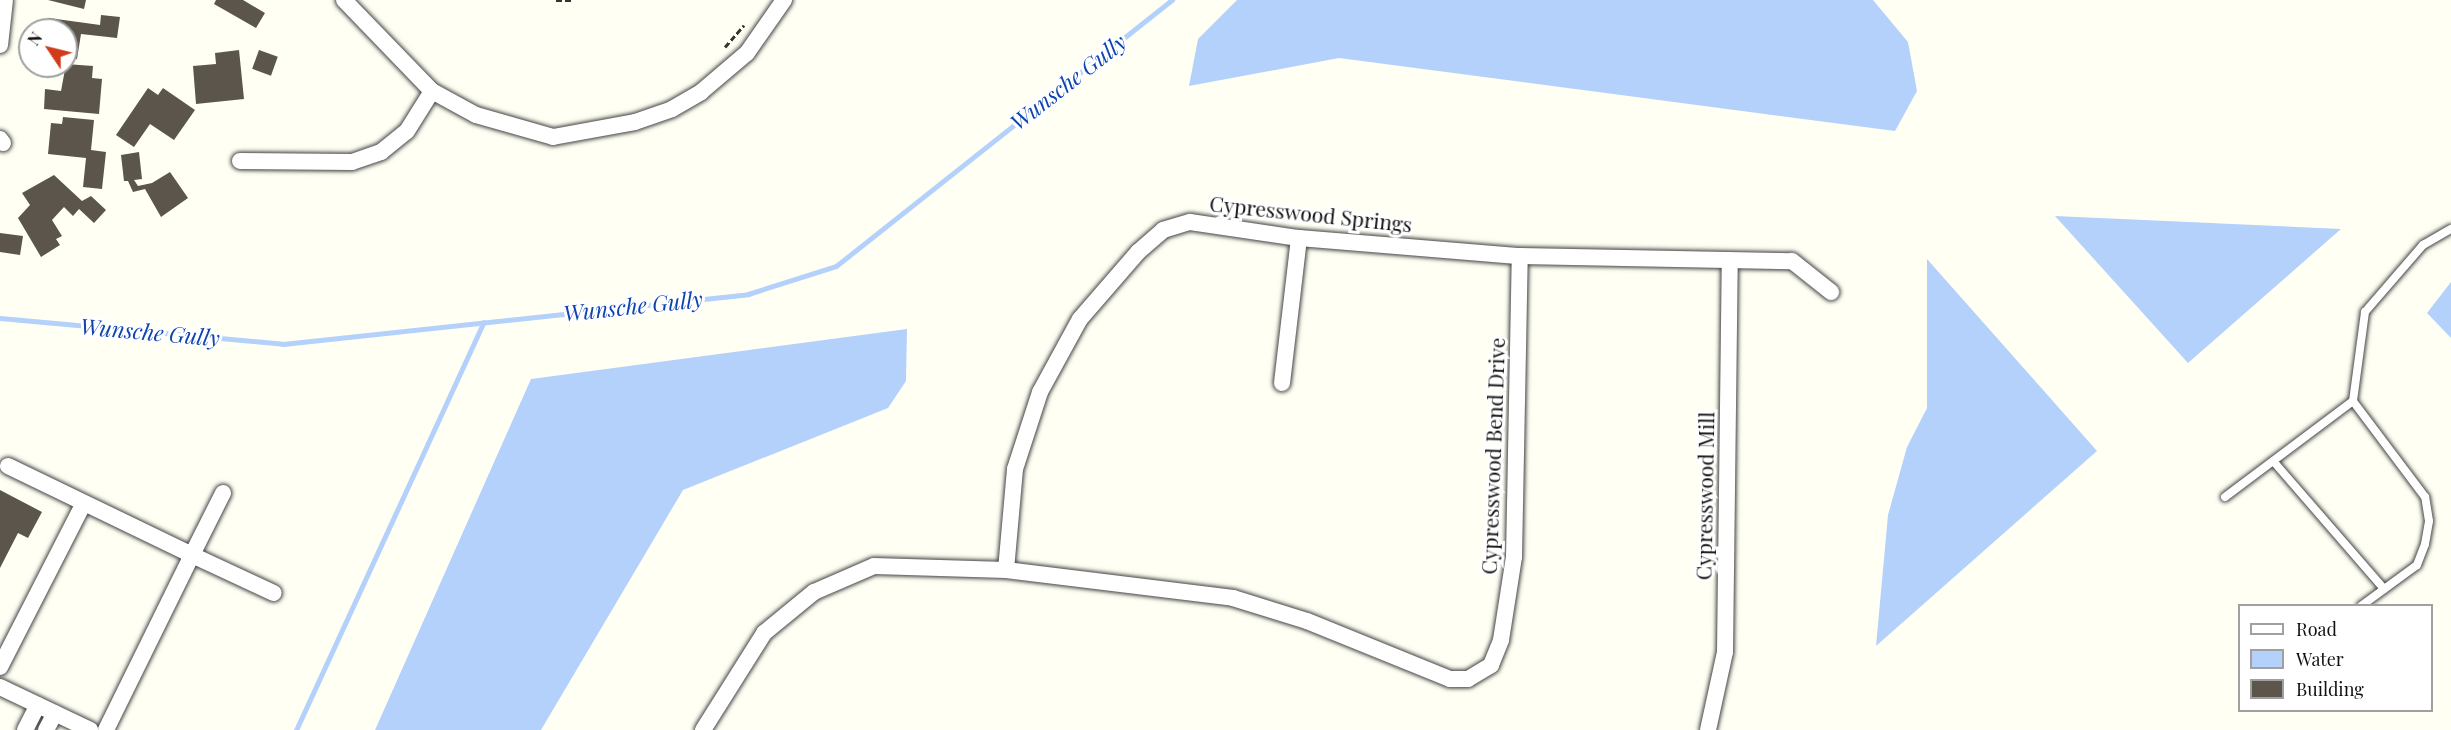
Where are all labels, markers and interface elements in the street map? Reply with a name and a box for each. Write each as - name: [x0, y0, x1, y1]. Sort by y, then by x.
- north arrow: [18, 18, 78, 78]
- text: N: [23, 28, 46, 49]
- water label: Wunsche Gully: [1005, 28, 1131, 136]
- street label: Cypresswood Springs: [1208, 190, 1414, 236]
- water label: Wunsche Gully: [562, 286, 704, 326]
- water label: Wunsche Gully: [79, 313, 221, 351]
- street label: Cypresswood Bend Drive: [1475, 337, 1509, 575]
- street label: Cypresswood Mill: [1690, 412, 1718, 580]
- legend: [2238, 604, 2433, 712]
- text: Road: [2296, 617, 2337, 641]
- text: Water: [2296, 647, 2344, 671]
- text: Building: [2296, 677, 2364, 701]

